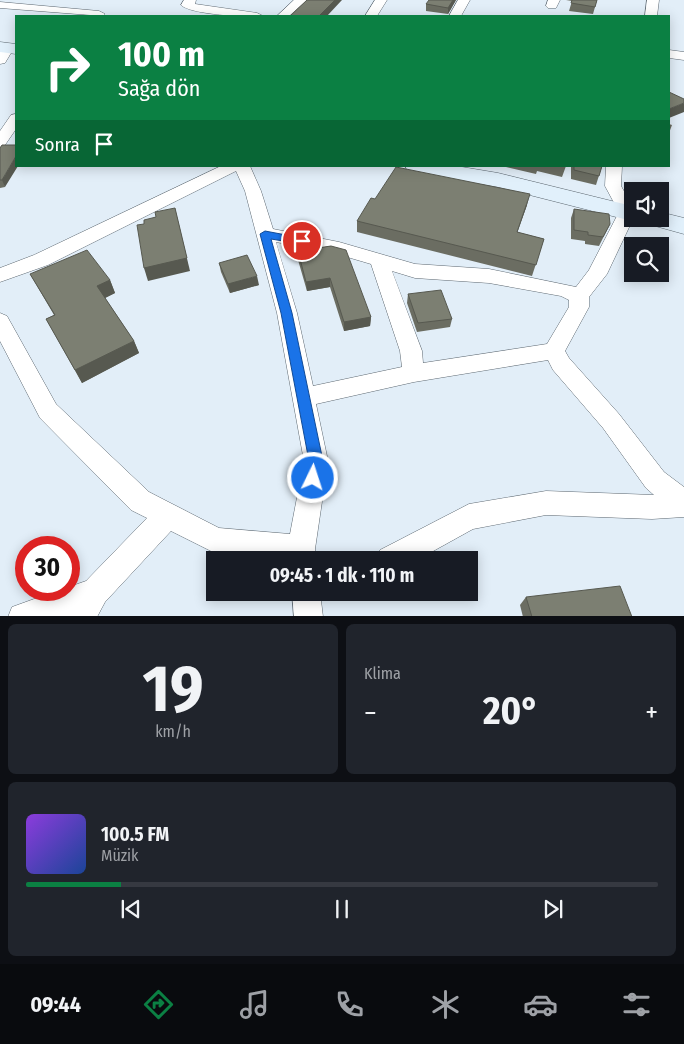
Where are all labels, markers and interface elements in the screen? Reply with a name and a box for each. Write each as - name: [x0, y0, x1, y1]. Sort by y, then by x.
- text: 100 m: [118, 33, 205, 75]
- icon: right: [35, 35, 100, 100]
- text: Sağa dön: [118, 75, 200, 102]
- icon: arrive: [90, 130, 118, 158]
- text: Sonra: [35, 133, 80, 156]
- map controls: [624, 182, 669, 282]
- button: sound: [624, 182, 669, 227]
- pin: [281, 220, 323, 262]
- icon: arrive: [288, 227, 316, 255]
- button: search: [624, 237, 669, 282]
- position arrow: [286, 451, 338, 503]
- speed limit sign: 30: [15, 536, 80, 601]
- text: 09:45 · 1 dk · 110 m: [270, 564, 414, 587]
- text: 19: [142, 650, 204, 728]
- text: Klima: [364, 664, 401, 683]
- text: 20°: [483, 688, 539, 734]
- text: −: [364, 696, 377, 729]
- text: +: [645, 696, 658, 729]
- text: km/h: [155, 722, 191, 741]
- text: 100.5 FM: [101, 823, 169, 846]
- text: Müzik: [101, 846, 139, 865]
- icon: previous: [117, 895, 145, 923]
- icon: pause: [328, 895, 356, 923]
- icon: next: [539, 895, 567, 923]
- icon: directions: [141, 987, 176, 1022]
- icon: music: [237, 987, 272, 1022]
- icon: phone: [332, 987, 367, 1022]
- icon: climate: [428, 987, 463, 1022]
- icon: car: [523, 987, 558, 1022]
- icon: filters: [619, 987, 654, 1022]
- text: 09:44: [30, 991, 81, 1018]

